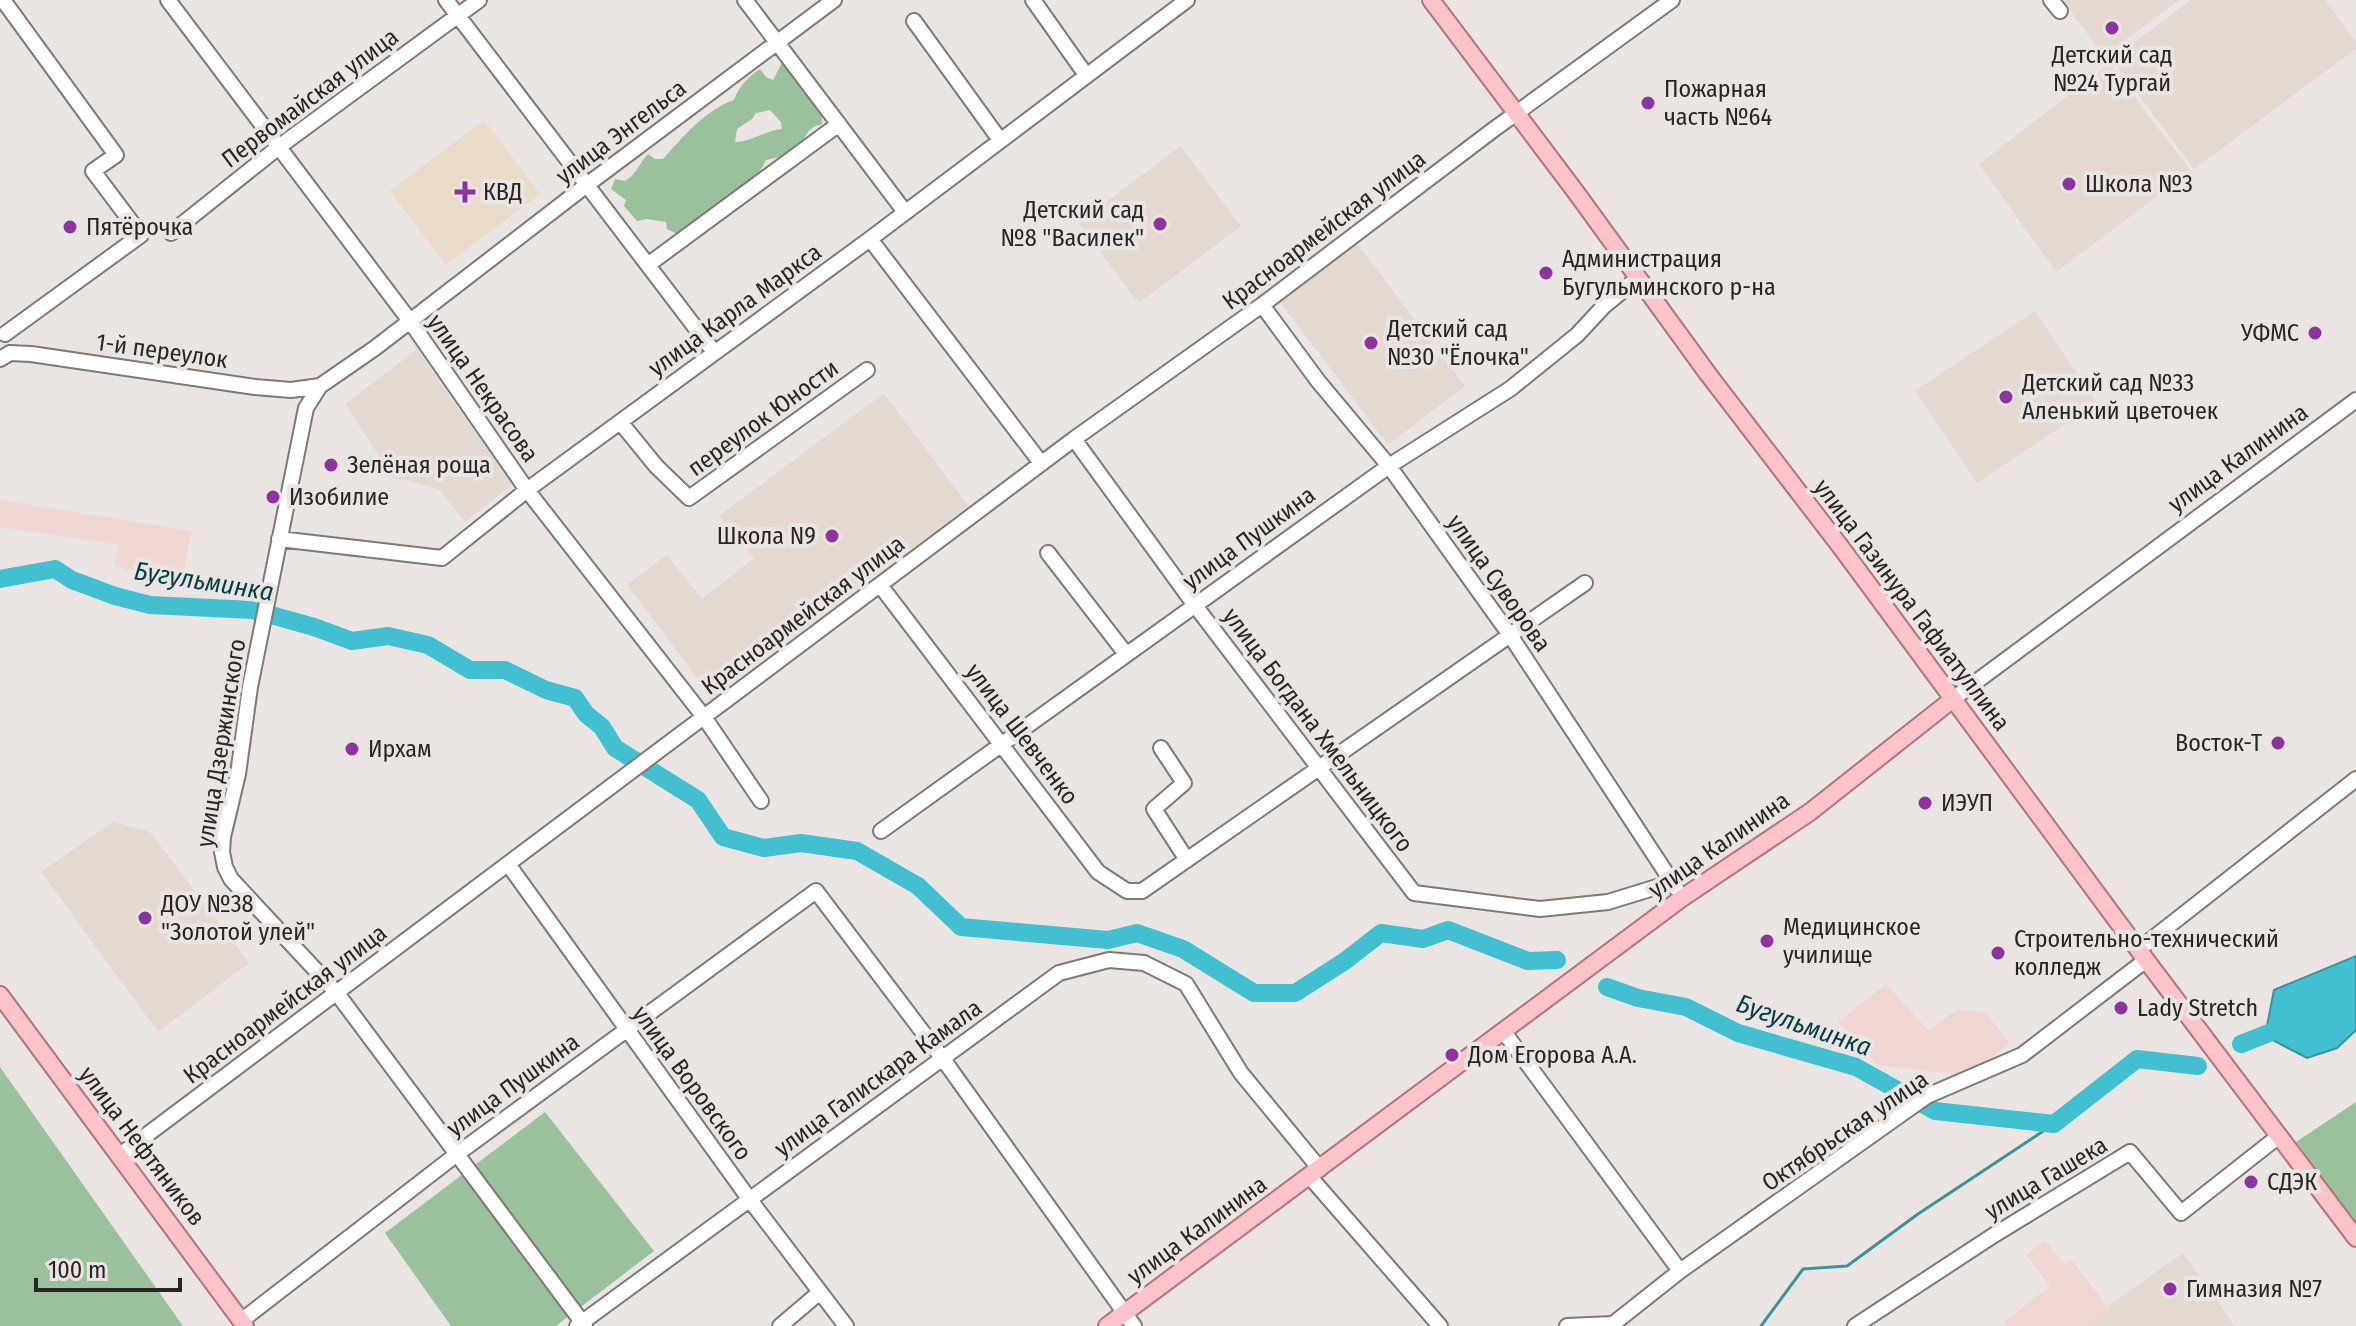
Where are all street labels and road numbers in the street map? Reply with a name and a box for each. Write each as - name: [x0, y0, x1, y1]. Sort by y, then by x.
- street label: Первомайская улица: [216, 23, 404, 173]
- street label: улица Энгельса: [550, 74, 692, 190]
- street label: Красноармейская улица: [1217, 144, 1431, 316]
- street label: улица Карла Маркса: [643, 238, 827, 382]
- street label: улица Некрасова: [422, 309, 544, 467]
- street label: 1-й переулок: [94, 328, 230, 374]
- street label: переулок Юности: [682, 354, 844, 482]
- street label: улица Калинина: [2163, 398, 2313, 518]
- street label: улица Газинура Гафиатуллина: [1808, 474, 2016, 736]
- street label: улица Пушкина: [1177, 481, 1321, 595]
- street label: улица Суворова: [1441, 509, 1557, 657]
- street label: Красноармейская улица: [696, 529, 910, 701]
- street label: улица Богдана Хмельницкого: [1217, 603, 1419, 857]
- street label: улица Дзержинского: [191, 637, 251, 849]
- street label: улица Шевченко: [960, 658, 1084, 810]
- street label: улица Калинина: [1643, 786, 1795, 904]
- street label: Красноармейская улица: [178, 918, 392, 1090]
- street label: улица Галискара Камала: [769, 993, 987, 1163]
- street label: улица Воровского: [627, 1000, 757, 1166]
- street label: улица Пушкина: [441, 1028, 585, 1142]
- street label: улица Нефтяников: [73, 1061, 211, 1231]
- street label: Октябрьская улица: [1757, 1065, 1933, 1197]
- street label: улица Гашека: [1980, 1131, 2112, 1225]
- street label: улица Калинина: [1122, 1170, 1272, 1290]

